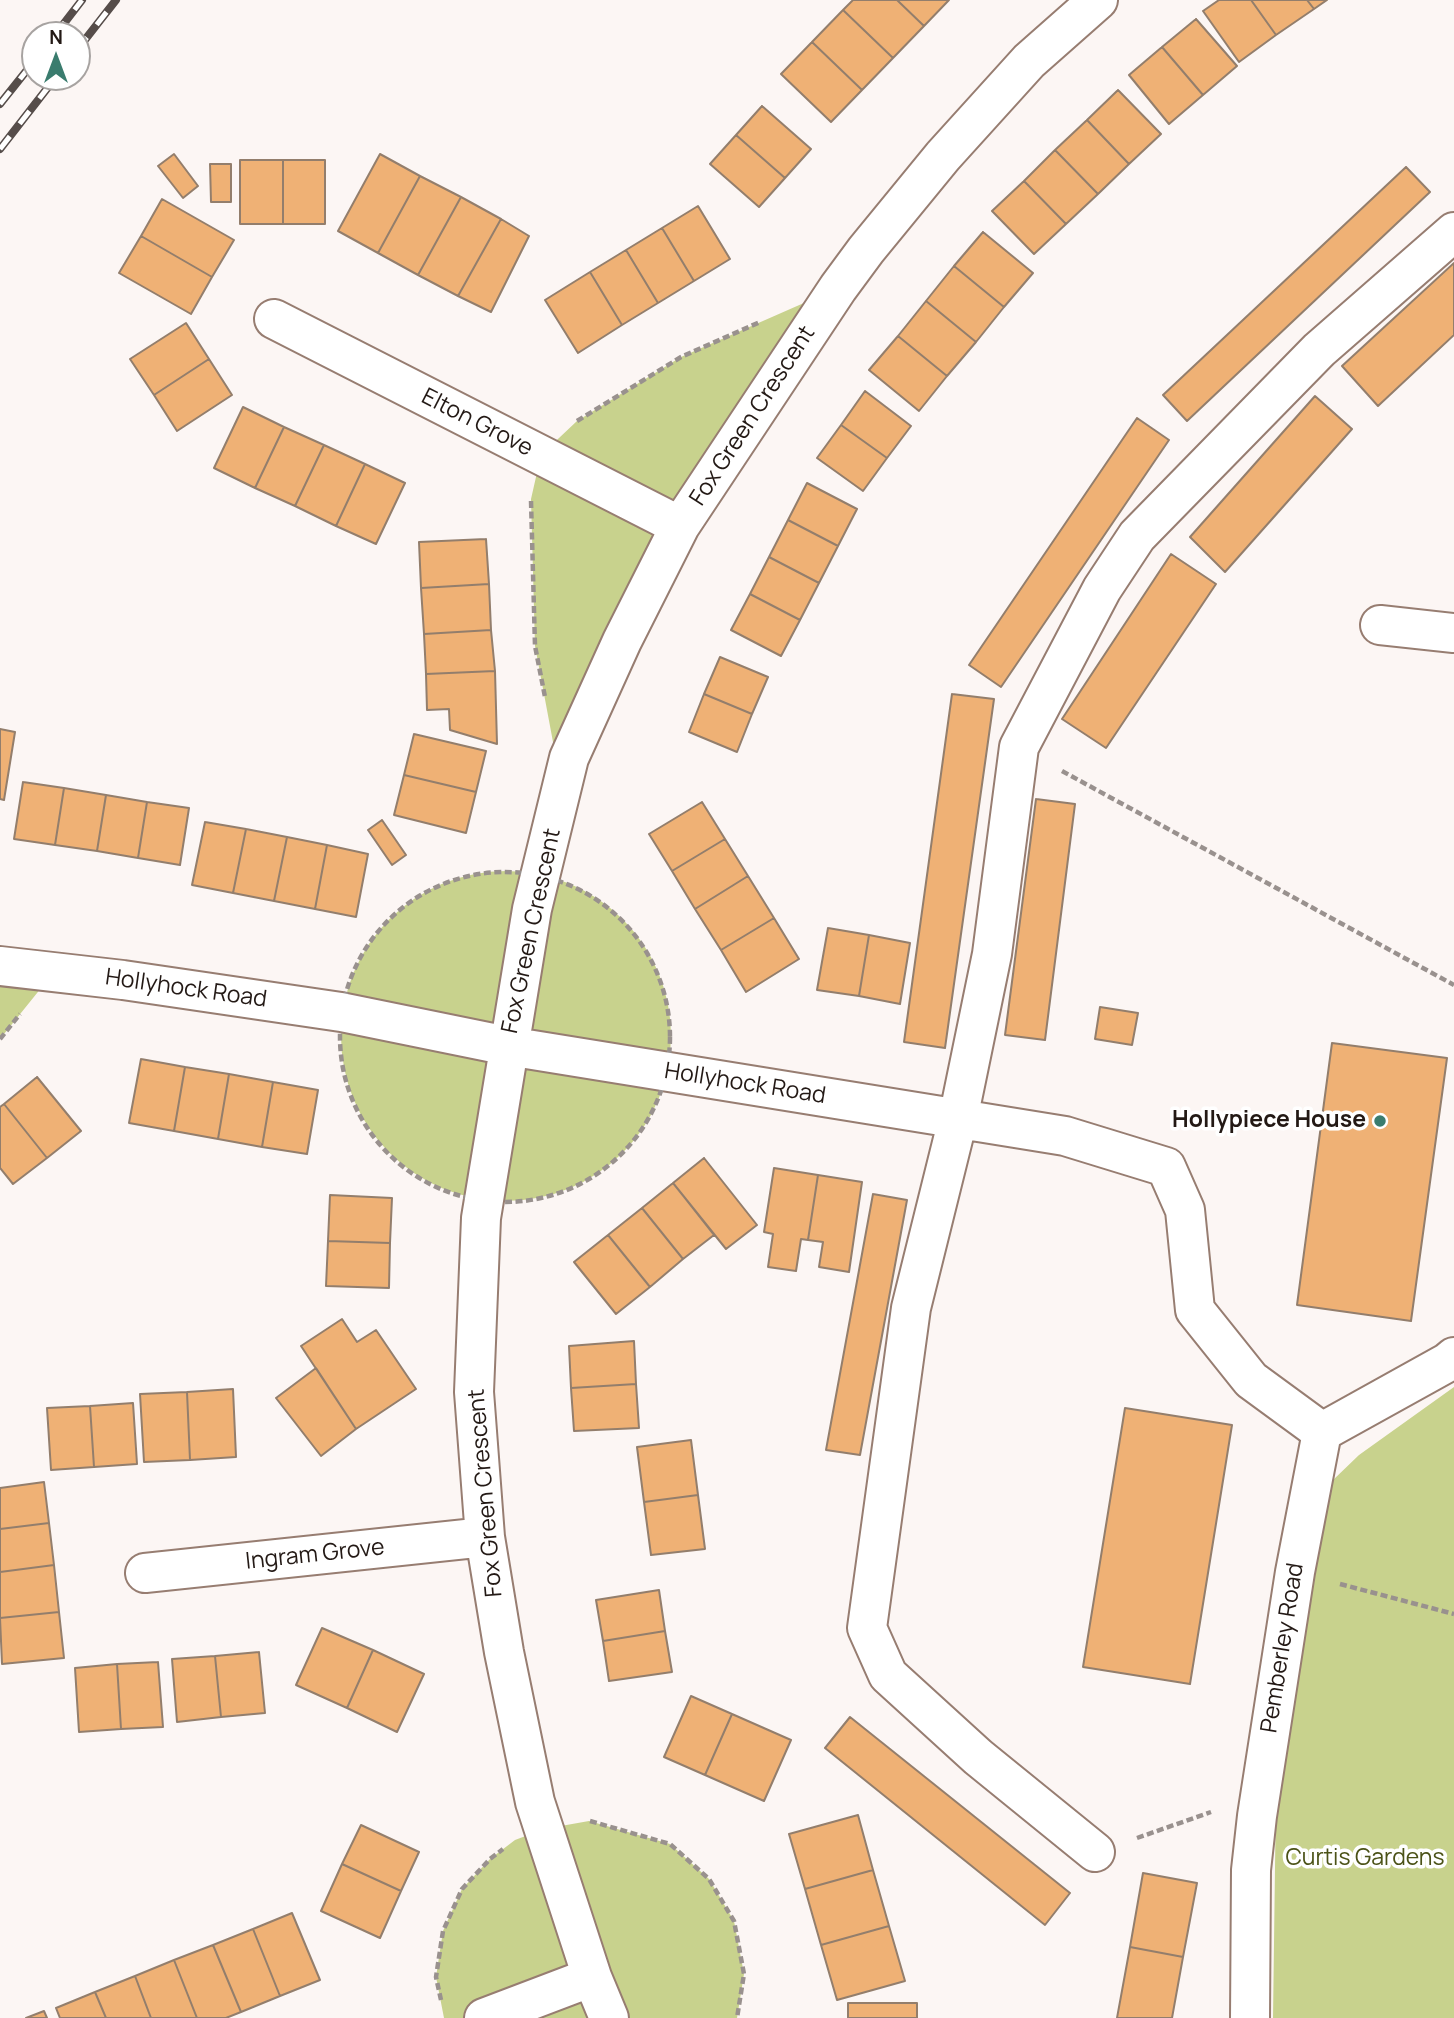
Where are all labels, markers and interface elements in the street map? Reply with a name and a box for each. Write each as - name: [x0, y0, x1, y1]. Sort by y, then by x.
- north arrow: [21, 21, 91, 91]
- text: N: [49, 24, 63, 50]
- street label: Fox Green Crescent: [685, 321, 821, 511]
- street label: Elton Grove: [417, 383, 537, 463]
- street label: Fox Green Crescent: [497, 826, 567, 1036]
- street label: Hollyhock Road: [104, 964, 268, 1014]
- street label: Hollyhock Road: [662, 1058, 828, 1110]
- place label: Hollypiece House: [1172, 1107, 1366, 1135]
- marker: Hollypiece House: [1372, 1113, 1388, 1129]
- street label: Fox Green Crescent: [463, 1388, 509, 1598]
- street label: Ingram Grove: [244, 1534, 386, 1576]
- street label: Pemberley Road: [1256, 1561, 1310, 1735]
- park label: Curtis Gardens: [1285, 1845, 1445, 1873]

